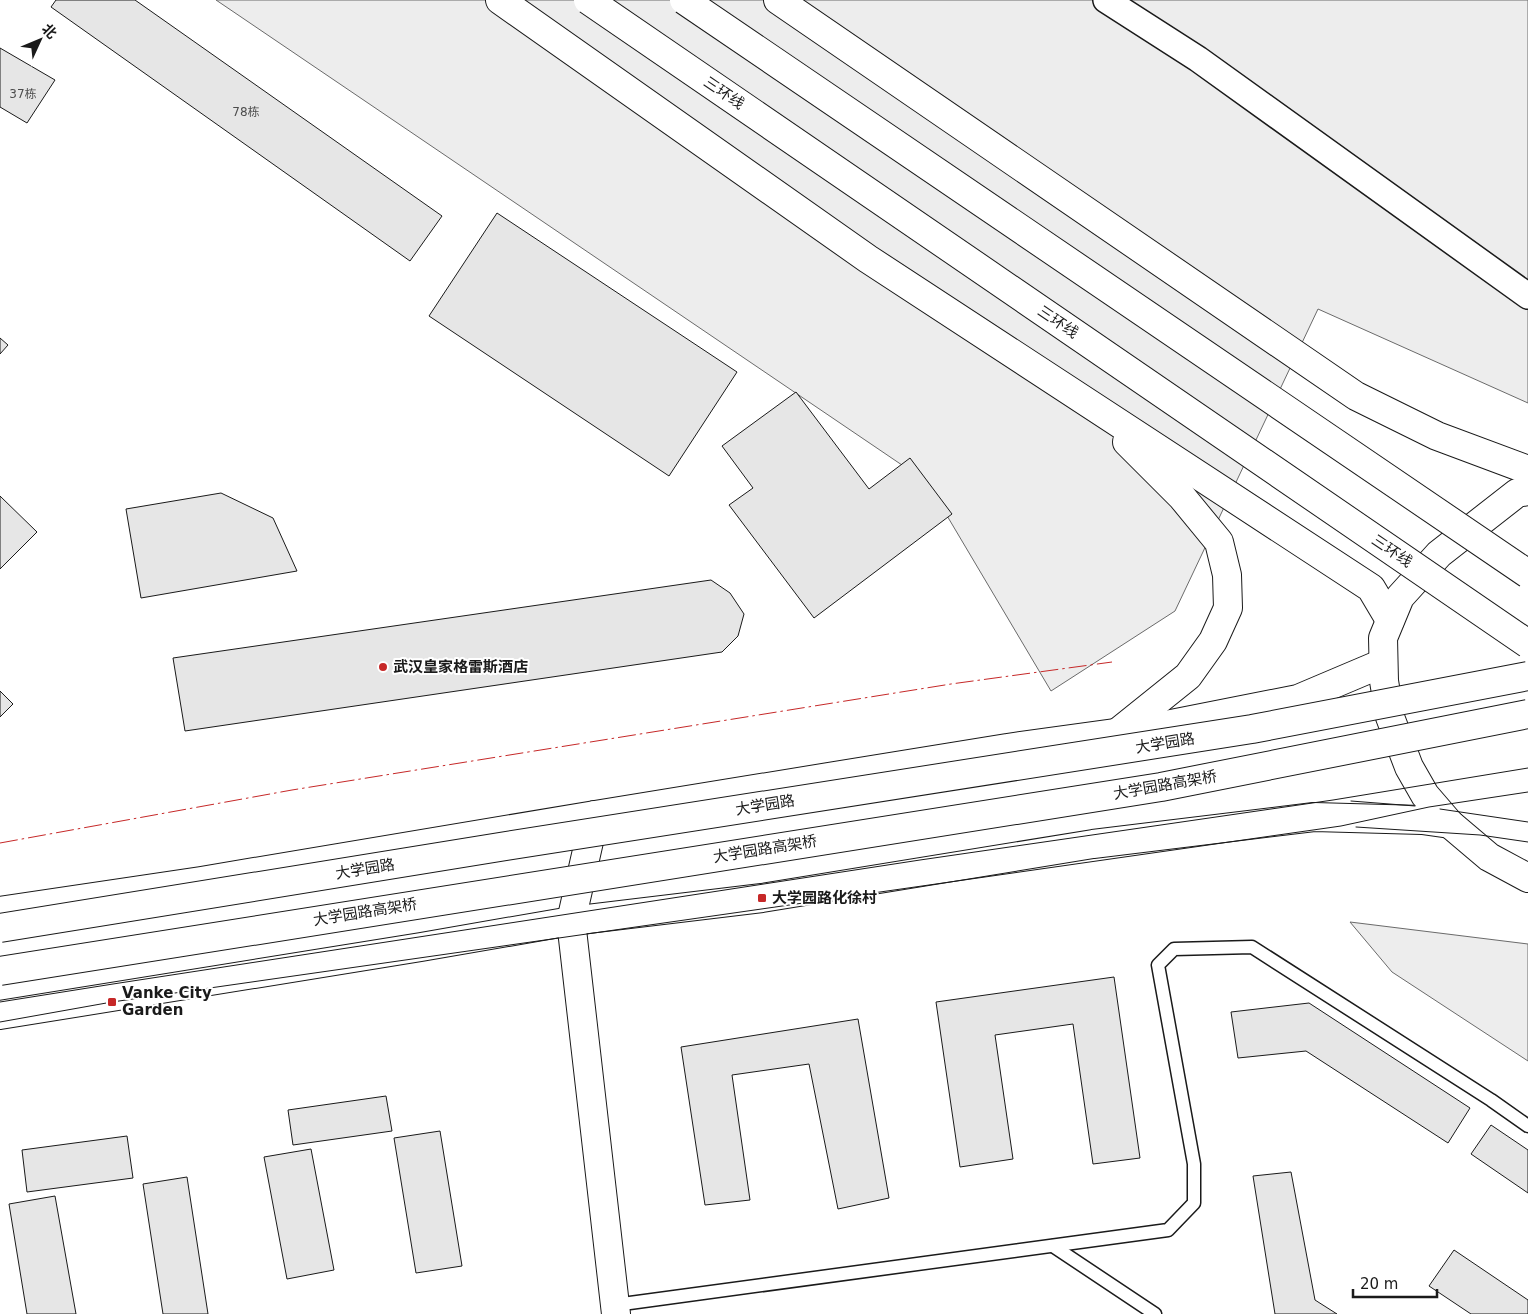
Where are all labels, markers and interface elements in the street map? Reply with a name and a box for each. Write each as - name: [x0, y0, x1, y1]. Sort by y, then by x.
- north arrow: [15, 15, 65, 65]
- text: 北: [39, 20, 60, 42]
- street label: 三环线: [700, 73, 748, 113]
- house number: 37栋: [9, 87, 37, 101]
- house number: 78栋: [232, 105, 260, 119]
- street label: 三环线: [1034, 302, 1082, 342]
- street label: 三环线: [1368, 531, 1416, 571]
- place label: 武汉皇家格雷斯酒店: [393, 658, 528, 676]
- marker: 武汉皇家格雷斯酒店: [377, 661, 389, 673]
- street label: 大学园路: [1134, 729, 1196, 757]
- street label: 大学园路高架桥: [1112, 767, 1218, 803]
- street label: 大学园路: [734, 791, 796, 819]
- street label: 大学园路高架桥: [712, 832, 818, 866]
- street label: 大学园路: [334, 855, 396, 883]
- place label: 大学园路化徐村: [772, 889, 877, 907]
- marker: 大学园路化徐村: [756, 892, 768, 904]
- street label: 大学园路高架桥: [312, 895, 418, 929]
- place label: Vanke City Garden: [122, 984, 212, 1019]
- marker: Vanke City Garden: [106, 996, 118, 1008]
- scale bar: [1353, 1266, 1437, 1298]
- text: 20 m: [1360, 1275, 1398, 1293]

